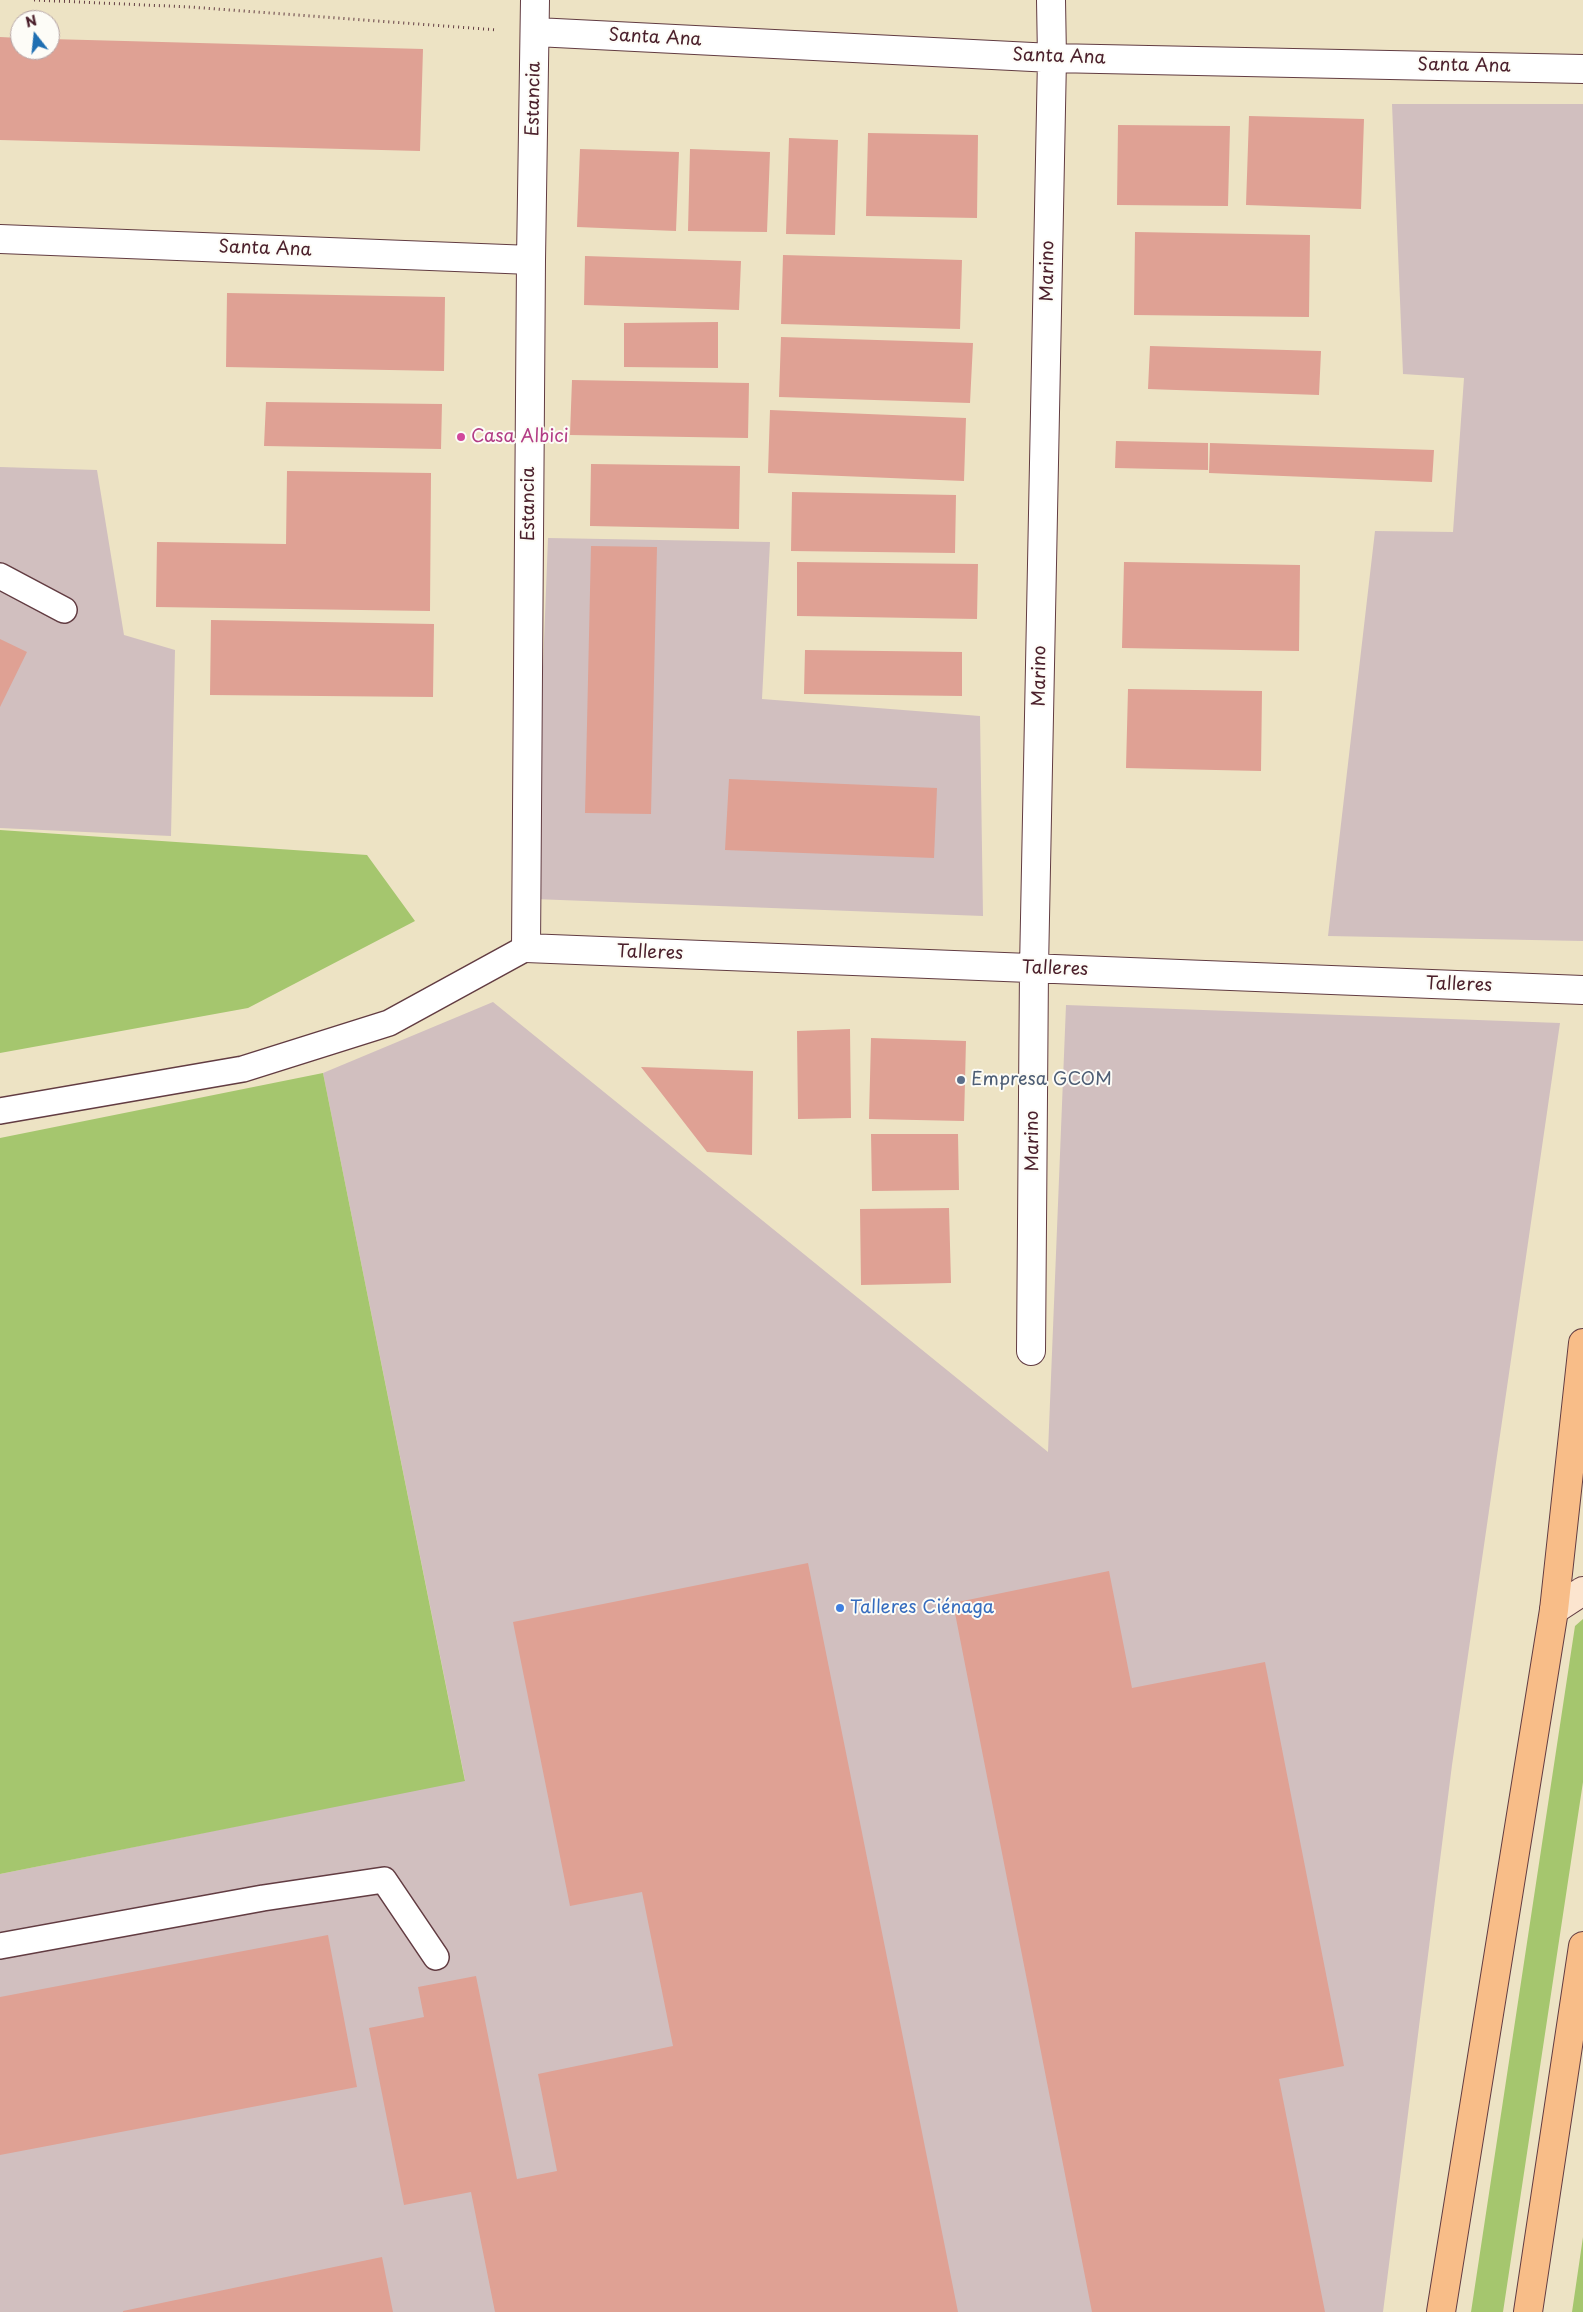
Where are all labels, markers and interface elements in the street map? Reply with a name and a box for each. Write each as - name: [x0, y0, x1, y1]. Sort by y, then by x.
- text: N: [23, 9, 39, 33]
- north arrow: [10, 10, 60, 60]
- street label: Santa Ana: [608, 25, 702, 51]
- street label: Santa Ana: [1012, 45, 1106, 69]
- street label: Santa Ana: [1417, 54, 1511, 78]
- street label: Estancia: [523, 61, 545, 137]
- street label: Santa Ana: [218, 237, 312, 261]
- street label: Marino: [1037, 240, 1059, 302]
- place label: Casa Albici: [471, 426, 569, 448]
- marker: Casa Albici: [455, 431, 467, 443]
- street label: Estancia: [518, 467, 540, 541]
- street label: Marino: [1029, 645, 1051, 707]
- street label: Talleres: [616, 941, 684, 965]
- street label: Talleres: [1021, 957, 1089, 981]
- street label: Talleres: [1425, 973, 1493, 997]
- place label: Empresa GCOM: [971, 1069, 1112, 1091]
- marker: Empresa GCOM: [955, 1074, 967, 1086]
- street label: Marino: [1022, 1110, 1044, 1172]
- place label: Talleres Ciénaga: [850, 1597, 994, 1619]
- marker: Talleres Ciénaga: [834, 1602, 846, 1614]

